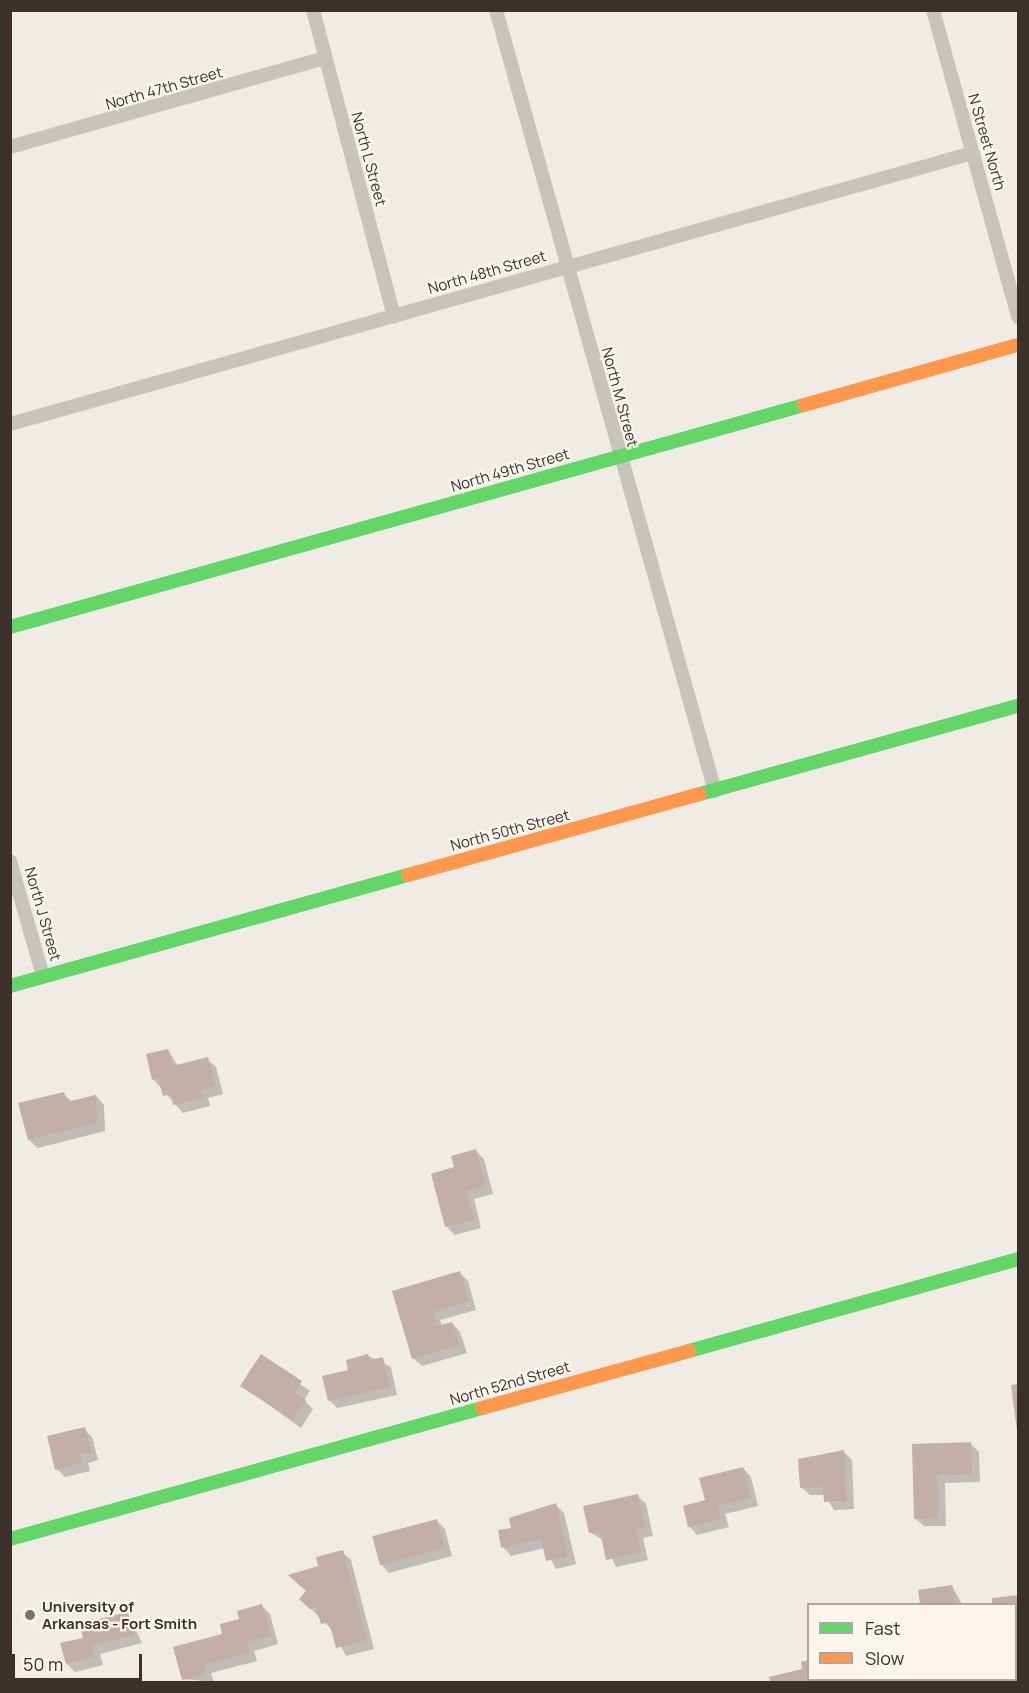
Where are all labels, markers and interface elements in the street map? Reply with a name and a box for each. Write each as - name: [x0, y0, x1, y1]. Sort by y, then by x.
- street label: North 47th Street: [103, 63, 225, 113]
- street label: N Street North: [965, 92, 1009, 192]
- street label: North L Street: [348, 110, 390, 208]
- street label: North 48th Street: [426, 247, 548, 297]
- street label: North M Street: [598, 345, 642, 449]
- street label: North 49th Street: [449, 444, 571, 496]
- street label: North 50th Street: [449, 805, 571, 855]
- street label: North J Street: [21, 865, 65, 963]
- street label: North 52nd Street: [448, 1357, 572, 1409]
- place label: University of Arkansas - Fort Smith: [42, 1597, 197, 1632]
- legend: [807, 1603, 1017, 1681]
- marker: University of Arkansas - Fort Smith: [23, 1608, 37, 1622]
- text: Fast: [865, 1616, 900, 1640]
- scale bar: [15, 1642, 146, 1680]
- text: Slow: [865, 1646, 904, 1670]
- text: 50 m: [23, 1652, 63, 1676]

